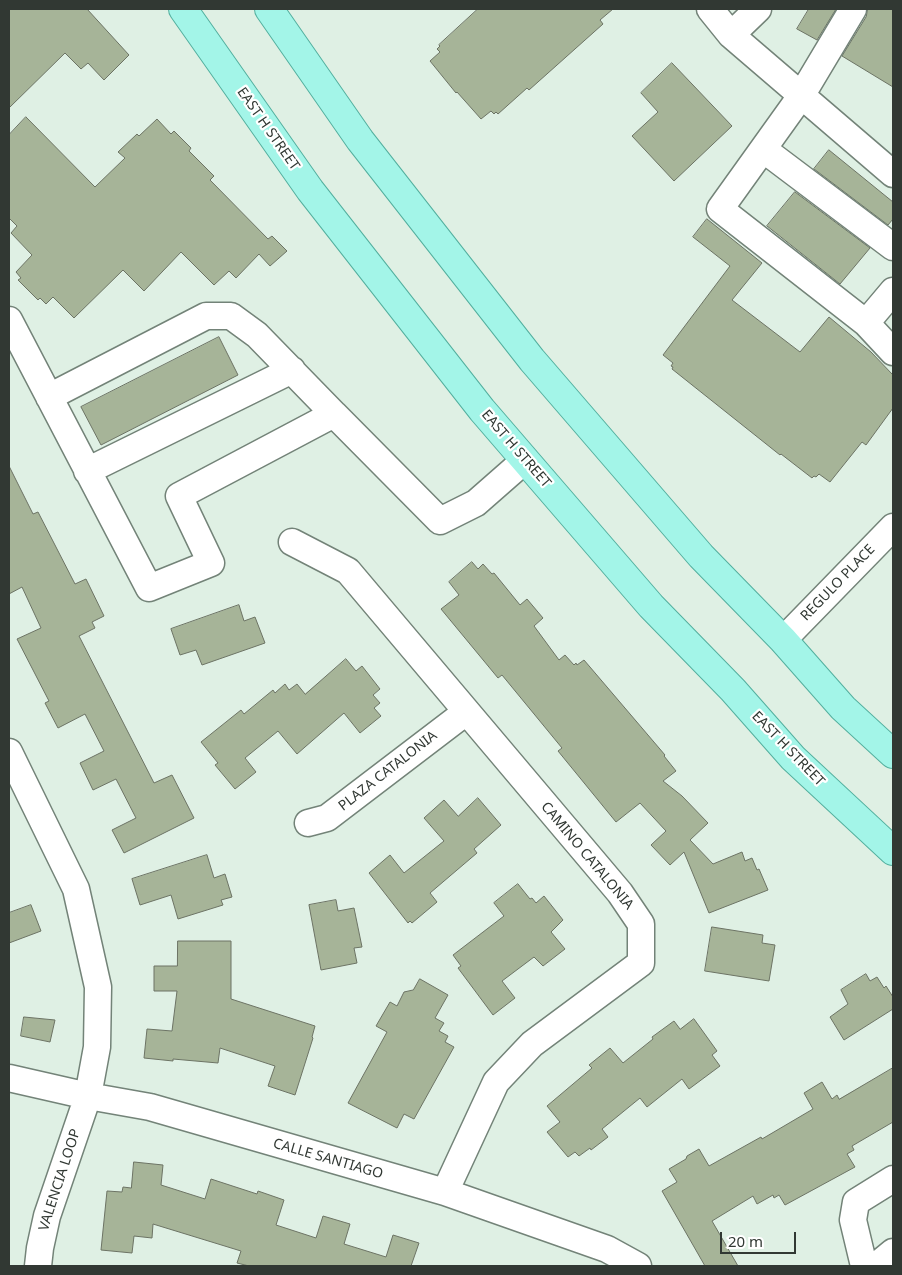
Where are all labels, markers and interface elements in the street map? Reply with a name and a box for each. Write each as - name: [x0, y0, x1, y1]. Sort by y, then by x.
- street label: EAST H STREET: [233, 84, 303, 174]
- street label: EAST H STREET: [478, 407, 554, 491]
- street label: REGULO PLACE: [797, 541, 879, 625]
- street label: EAST H STREET: [748, 708, 828, 790]
- street label: PLAZA CATALONIA: [335, 727, 441, 815]
- street label: CAMINO CATALONIA: [537, 799, 637, 913]
- street label: VALENCIA LOOP: [36, 1127, 84, 1233]
- street label: CALLE SANTIAGO: [271, 1135, 385, 1183]
- scale bar: [722, 1222, 798, 1254]
- text: 20 m: [728, 1231, 763, 1251]

